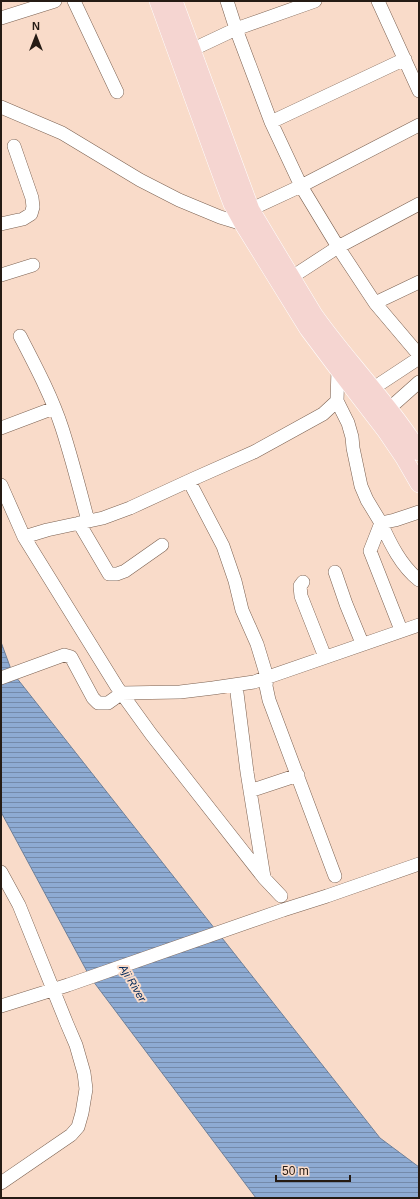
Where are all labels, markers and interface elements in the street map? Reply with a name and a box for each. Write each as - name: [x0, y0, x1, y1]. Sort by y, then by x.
- north arrow: [16, 16, 56, 56]
- text: N: [32, 20, 40, 32]
- water label: Aji River: [117, 962, 149, 1005]
- scale bar: [276, 1157, 350, 1183]
- text: 50 m: [282, 1164, 309, 1178]

